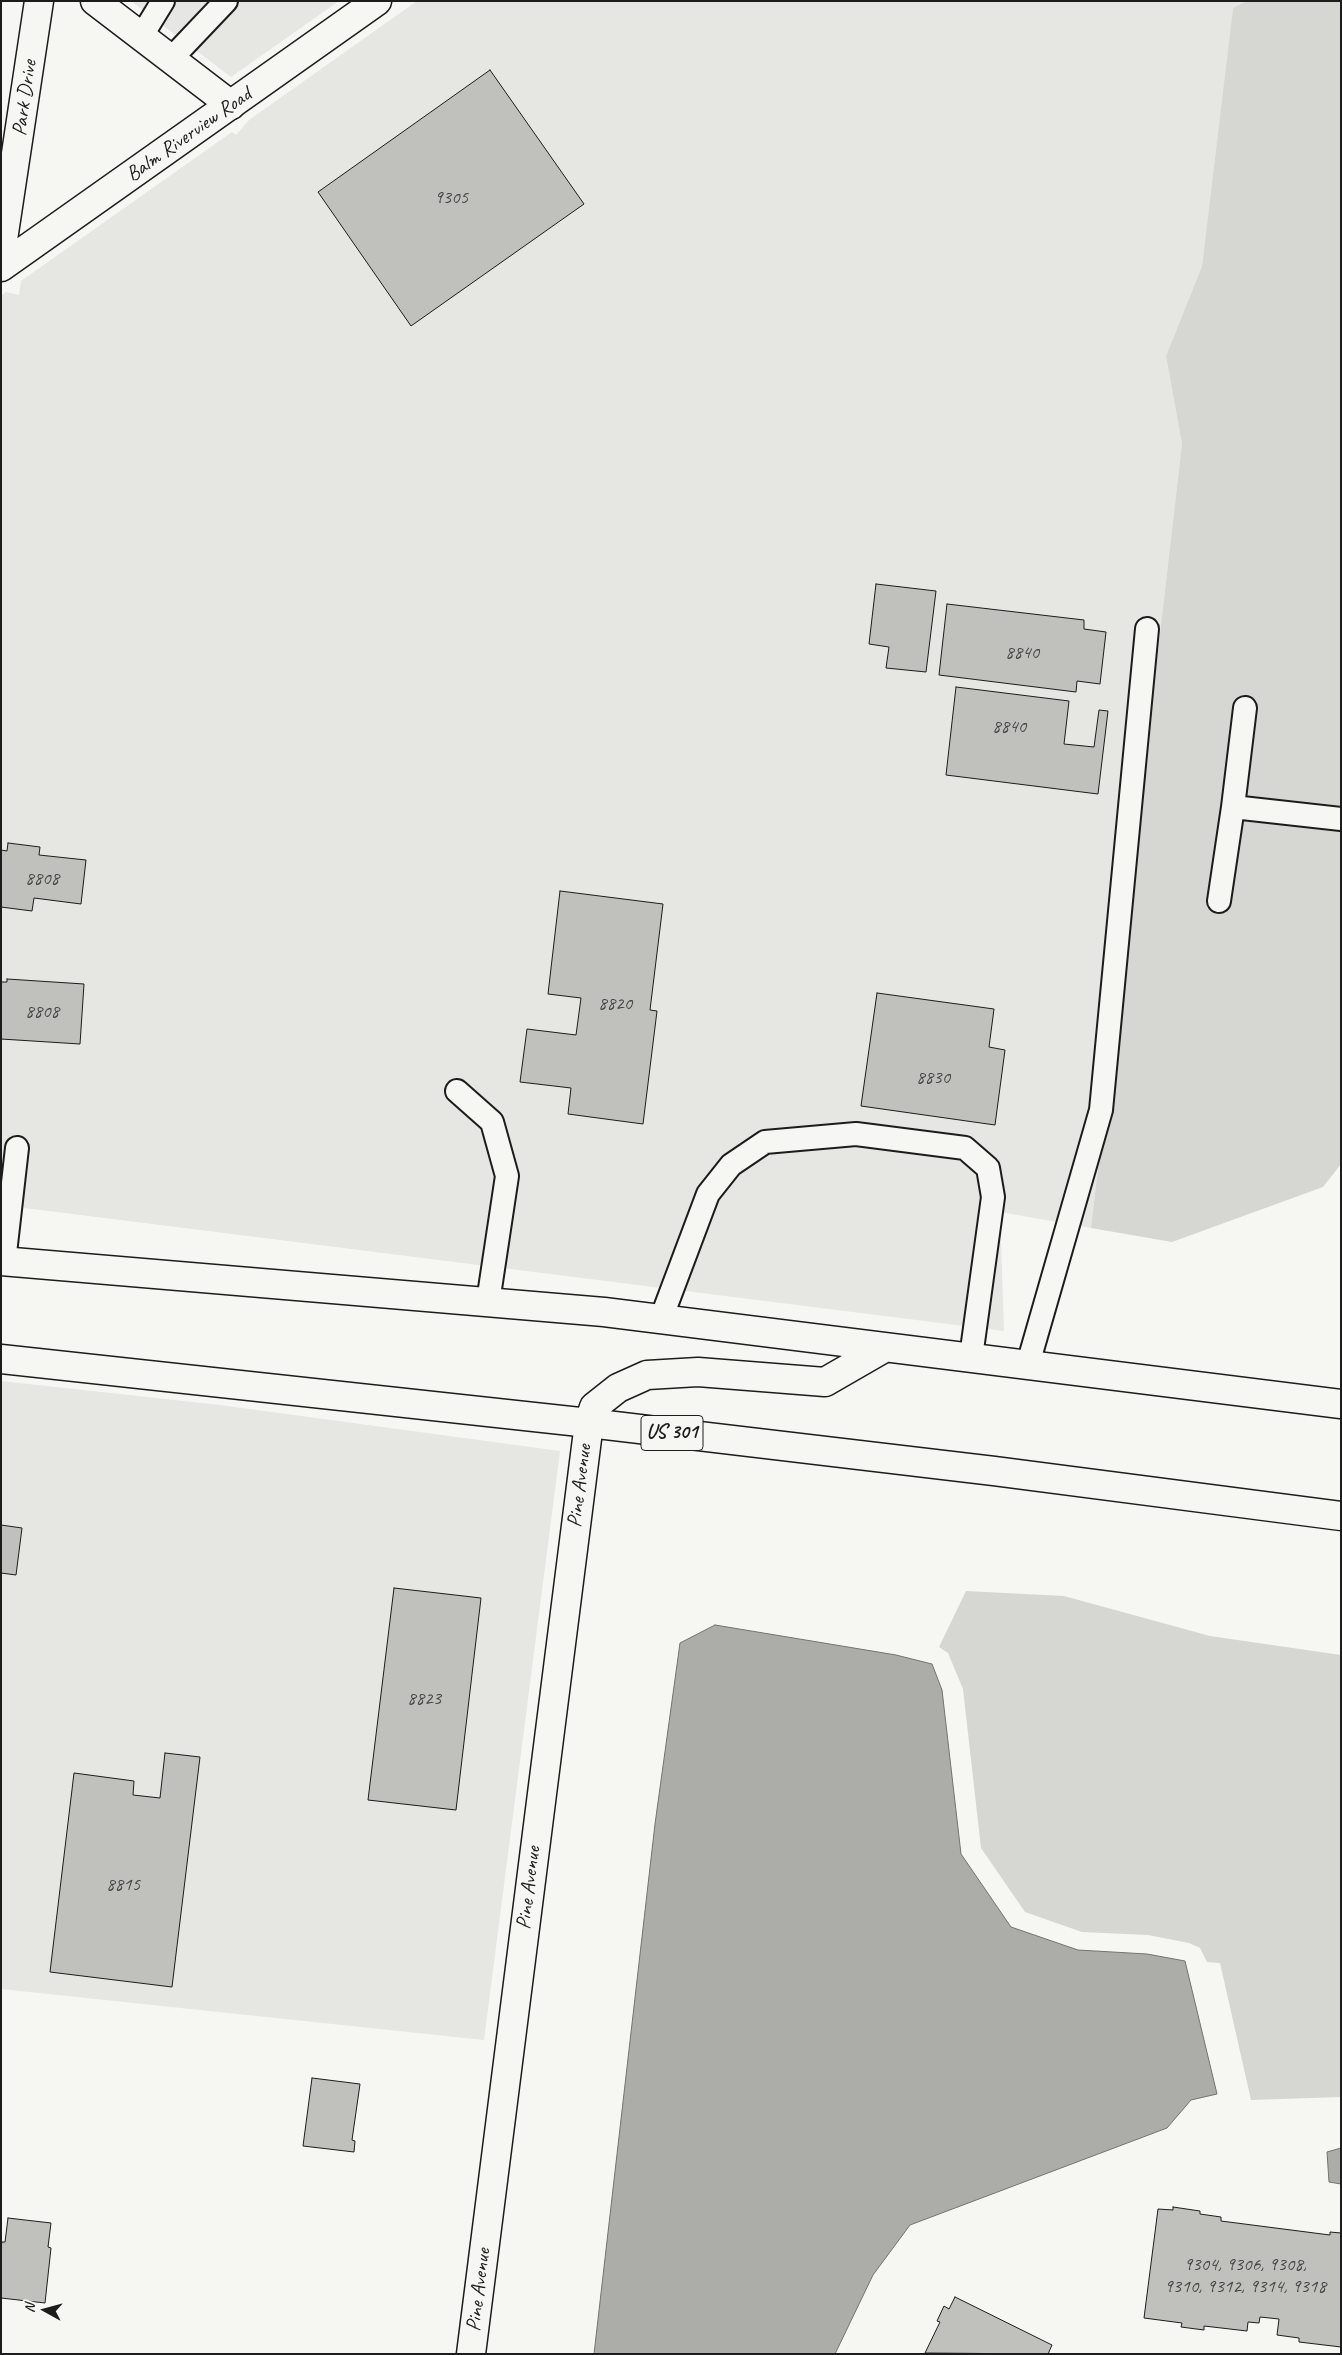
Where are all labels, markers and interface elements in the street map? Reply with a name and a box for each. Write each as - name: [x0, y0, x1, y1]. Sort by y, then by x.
- street label: Park Drive: [7, 59, 43, 137]
- street label: Balm Riverview Road: [122, 82, 256, 188]
- house number: 9305: [434, 187, 468, 209]
- house number: 8840: [1005, 642, 1039, 664]
- house number: 8840: [992, 716, 1026, 738]
- house number: 8808: [25, 868, 59, 890]
- house number: 8820: [598, 993, 632, 1015]
- house number: 8808: [25, 1001, 59, 1023]
- house number: 8830: [916, 1067, 950, 1089]
- road number: US 301: [641, 1416, 703, 1450]
- street label: Pine Avenue: [562, 1443, 598, 1529]
- house number: 8823: [407, 1688, 441, 1710]
- street label: Pine Avenue: [511, 1845, 547, 1931]
- house number: 8815: [106, 1874, 140, 1896]
- street label: Pine Avenue: [461, 2247, 497, 2333]
- house number: 9304, 9306, 9308, 9310, 9312, 9314, 9318: [1164, 2254, 1326, 2298]
- north arrow: [20, 2285, 70, 2335]
- text: N: [21, 2303, 39, 2313]

